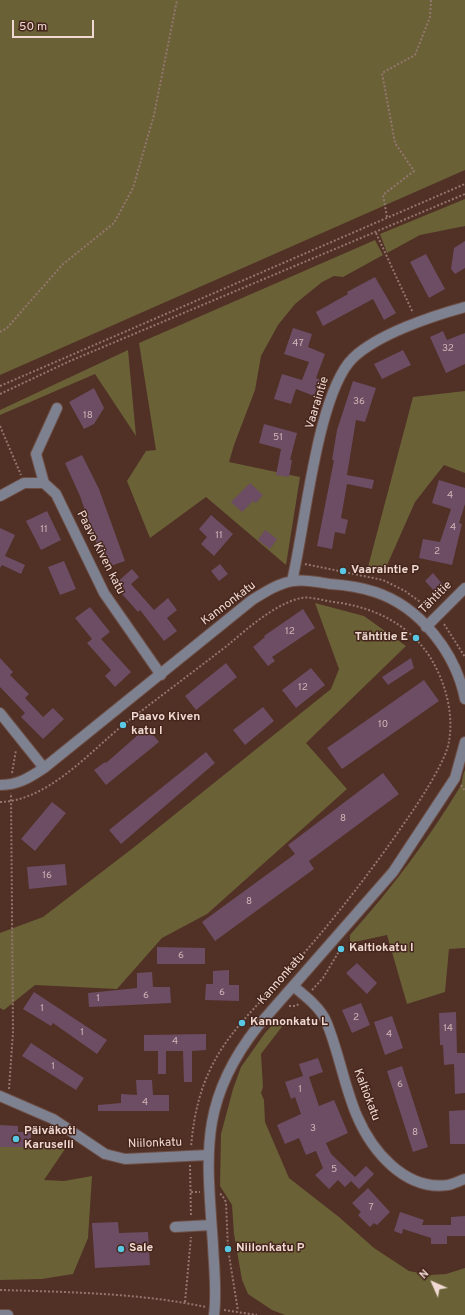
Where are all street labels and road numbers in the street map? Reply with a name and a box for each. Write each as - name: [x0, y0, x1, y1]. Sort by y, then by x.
- street label: Vaaraintie: [303, 375, 333, 431]
- street label: Paavo Kiven katu: [73, 509, 127, 597]
- street label: Kannonkatu: [199, 579, 259, 629]
- street label: Tähtitie: [417, 579, 455, 617]
- street label: Kannonkatu: [255, 950, 309, 1008]
- street label: Kaltiokatu: [350, 1067, 382, 1123]
- street label: Niilonkatu: [128, 1136, 182, 1152]

